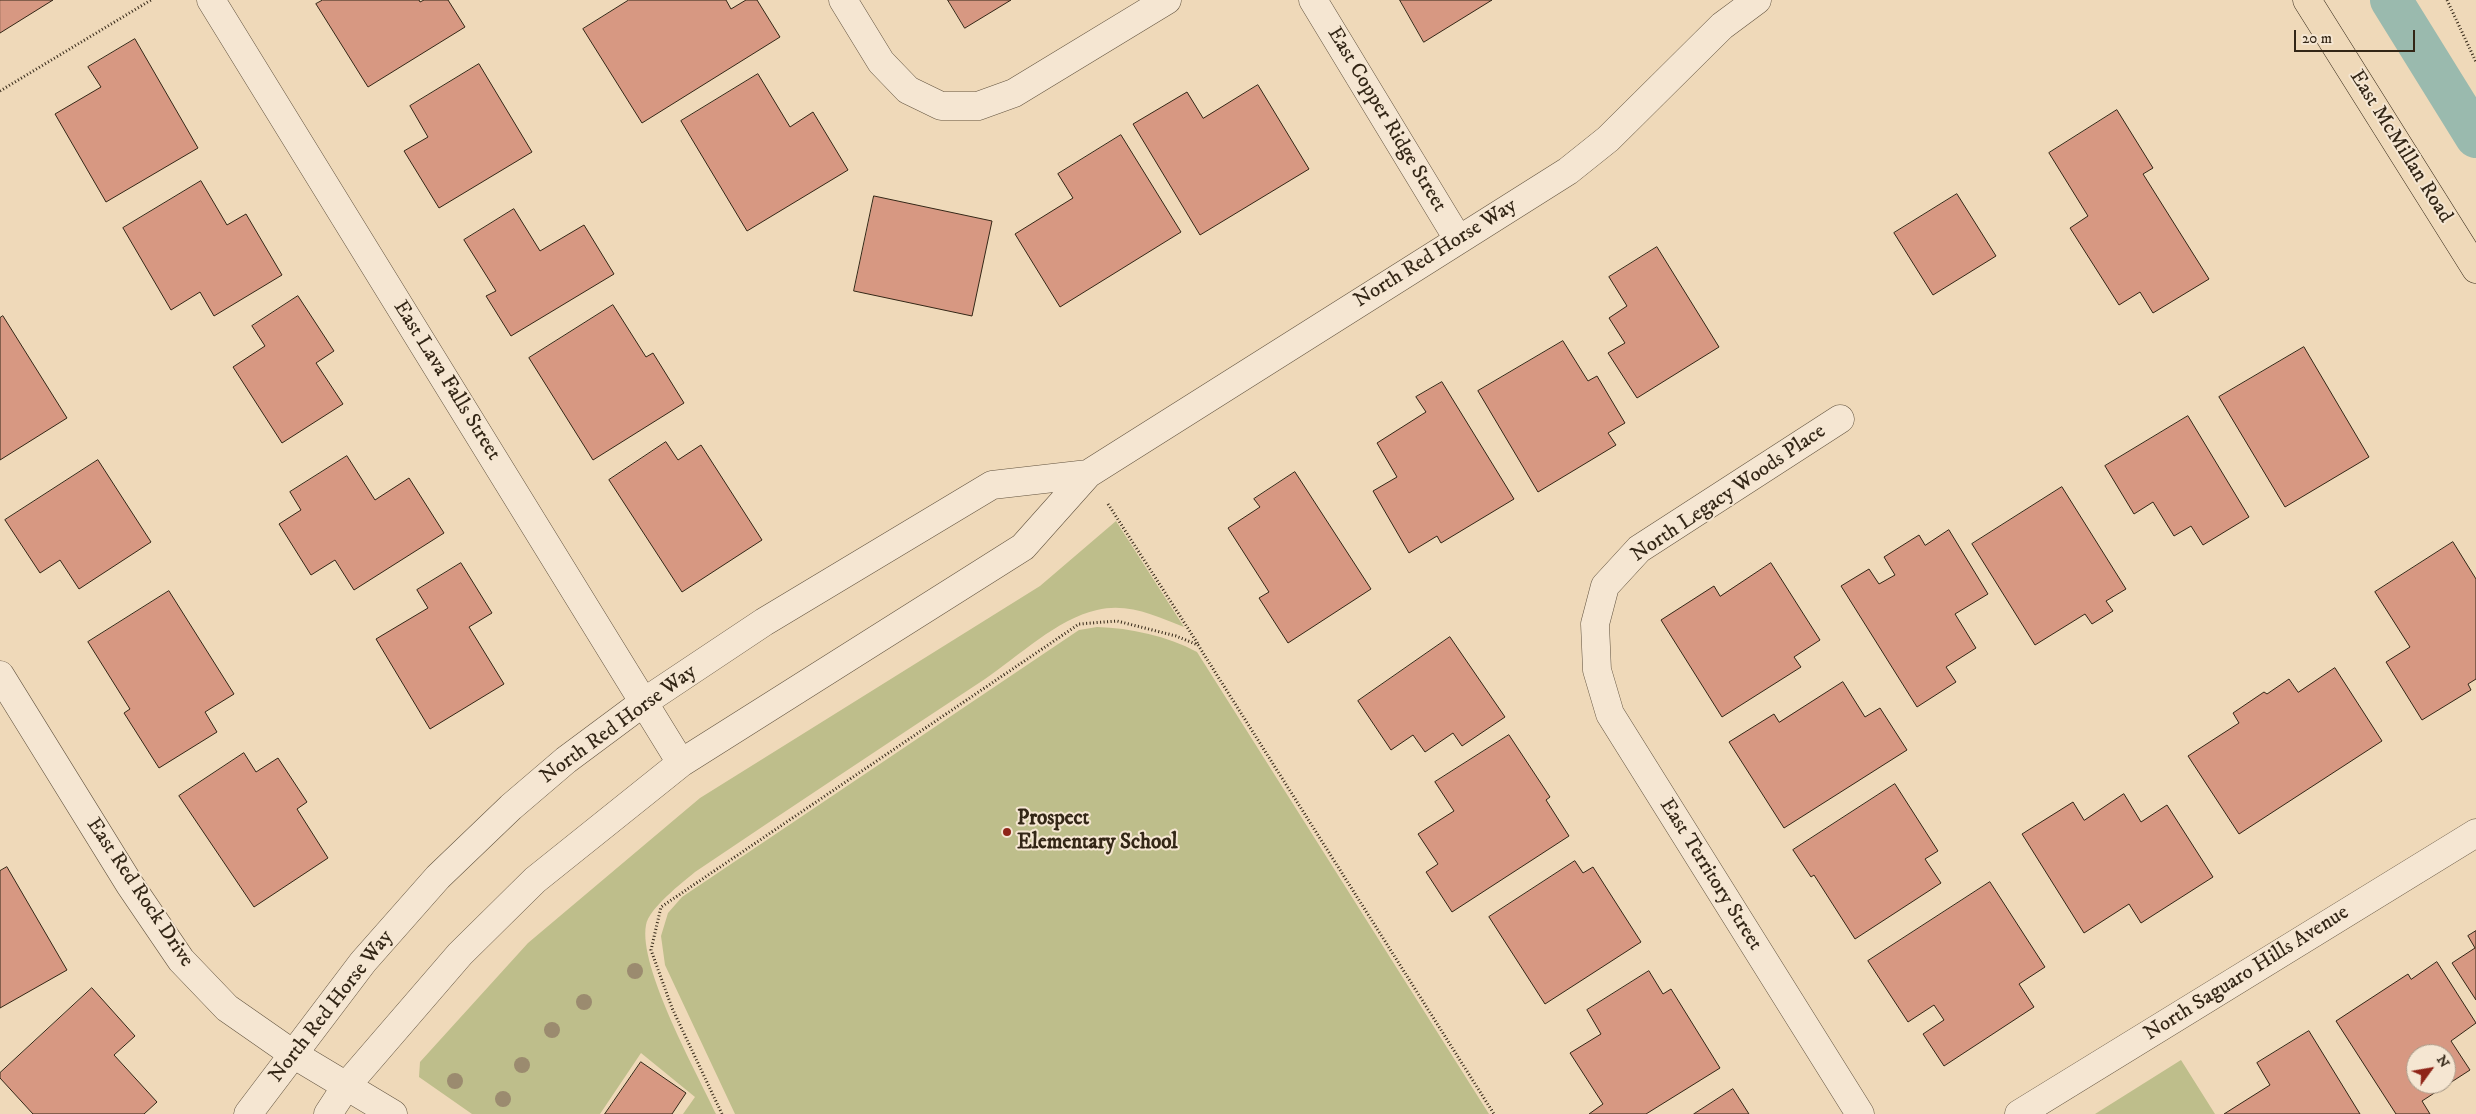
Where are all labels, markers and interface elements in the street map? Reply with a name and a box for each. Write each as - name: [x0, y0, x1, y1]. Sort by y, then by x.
- scale bar: [2296, 20, 2417, 52]
- street label: East Copper Ridge Street: [1321, 23, 1451, 217]
- text: 20 m: [2302, 29, 2332, 48]
- street label: East McMillan Road: [2343, 66, 2457, 228]
- street label: North Red Horse Way: [1350, 194, 1522, 314]
- street label: East Lava Falls Street: [387, 296, 505, 466]
- street label: North Legacy Woods Place: [1627, 419, 1831, 569]
- street label: North Red Horse Way: [536, 660, 702, 790]
- street label: East Territory Street: [1653, 794, 1767, 956]
- place label: Prospect Elementary School: [1017, 807, 1178, 857]
- street label: East Red Rock Drive: [80, 814, 198, 972]
- marker: Prospect Elementary School: [1001, 826, 1013, 838]
- street label: North Saguaro Hills Avenue: [2140, 901, 2354, 1047]
- street label: North Red Horse Way: [265, 926, 399, 1088]
- north arrow: [2406, 1044, 2456, 1094]
- text: N: [2432, 1052, 2454, 1071]

